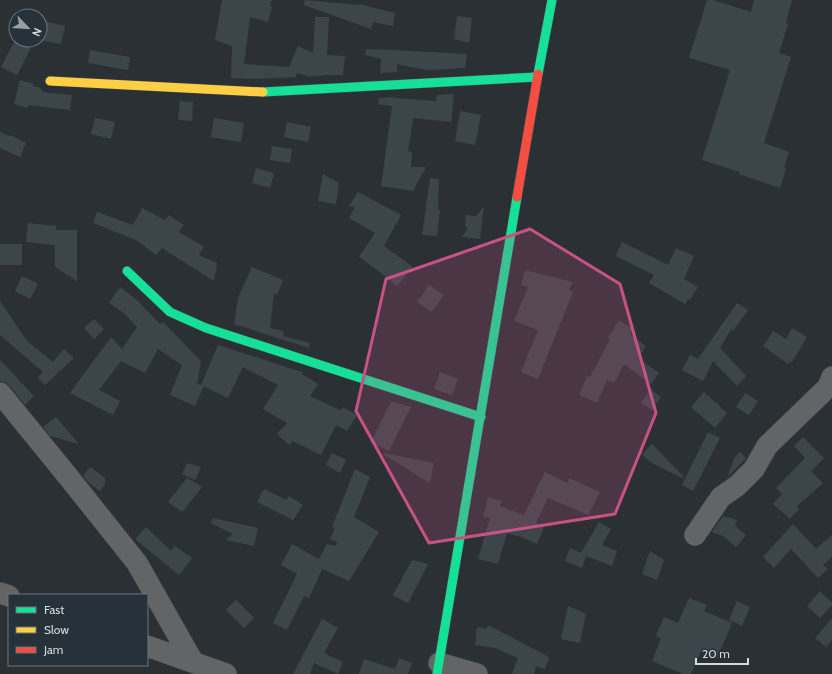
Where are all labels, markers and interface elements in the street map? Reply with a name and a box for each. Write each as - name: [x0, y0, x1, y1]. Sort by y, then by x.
- north arrow: [8, 8, 48, 48]
- text: N: [29, 26, 45, 39]
- legend: [8, 594, 148, 666]
- text: Fast: [44, 602, 64, 617]
- text: Slow: [44, 622, 69, 637]
- scale bar: [696, 640, 748, 666]
- text: Jam: [43, 642, 63, 657]
- text: 20 m: [702, 646, 730, 661]

